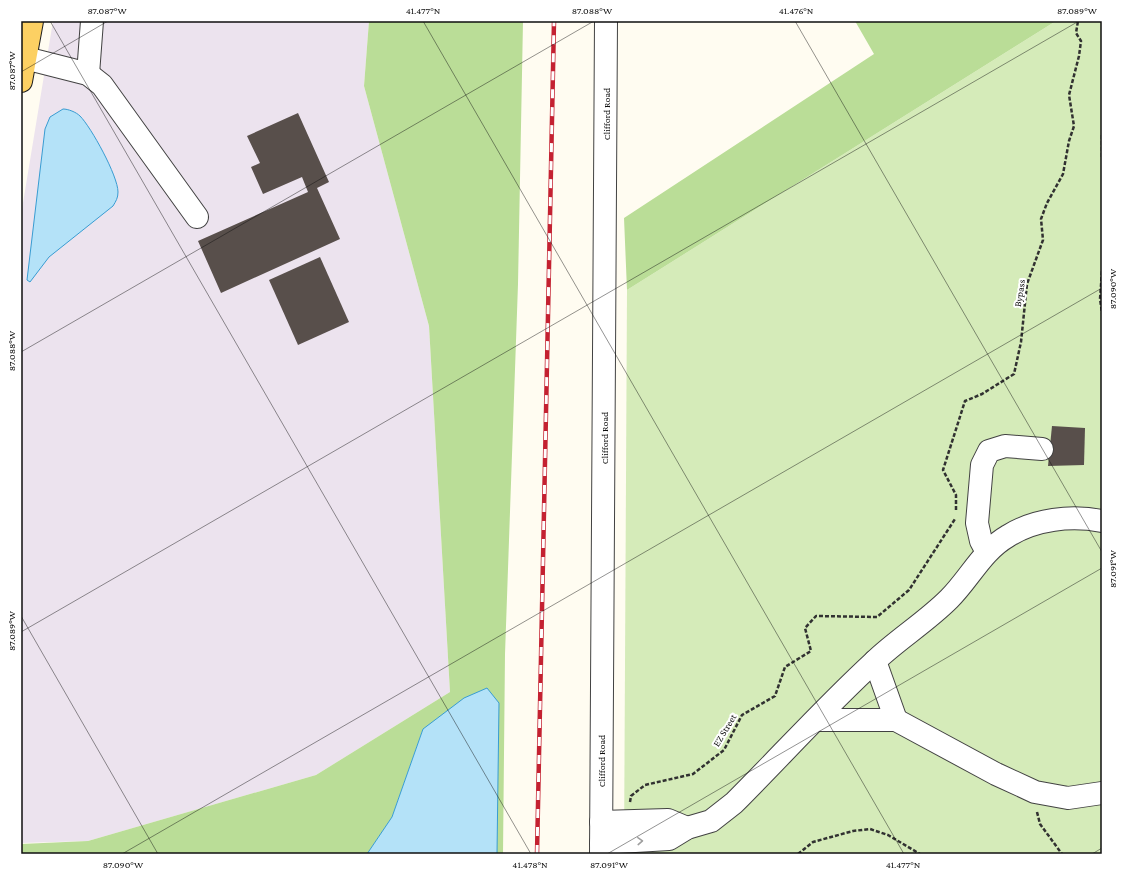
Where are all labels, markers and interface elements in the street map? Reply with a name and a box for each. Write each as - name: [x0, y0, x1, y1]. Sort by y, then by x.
- text: 87.087°W: [87, 5, 127, 16]
- text: 41.477°N: [406, 5, 441, 16]
- text: 87.088°W: [572, 5, 613, 16]
- text: 41.476°N: [779, 5, 814, 16]
- text: 87.089°W: [1057, 5, 1098, 16]
- text: 87.087°W: [6, 51, 17, 91]
- street label: Clifford Road: [601, 87, 612, 140]
- text: 87.090°W: [1107, 268, 1118, 309]
- street label: Bypass: [1012, 278, 1027, 308]
- text: 87.088°W: [6, 330, 17, 371]
- street label: Clifford Road: [599, 411, 610, 464]
- text: 87.091°W: [1107, 549, 1118, 588]
- text: 87.089°W: [6, 610, 17, 651]
- street label: EZ Street: [710, 711, 739, 748]
- street label: Clifford Road: [596, 734, 607, 787]
- one-way arrow: [637, 836, 643, 845]
- text: 87.090°W: [103, 859, 144, 870]
- text: 41.478°N: [512, 859, 548, 870]
- text: 87.091°W: [590, 859, 629, 870]
- text: 41.477°N: [886, 859, 921, 870]

